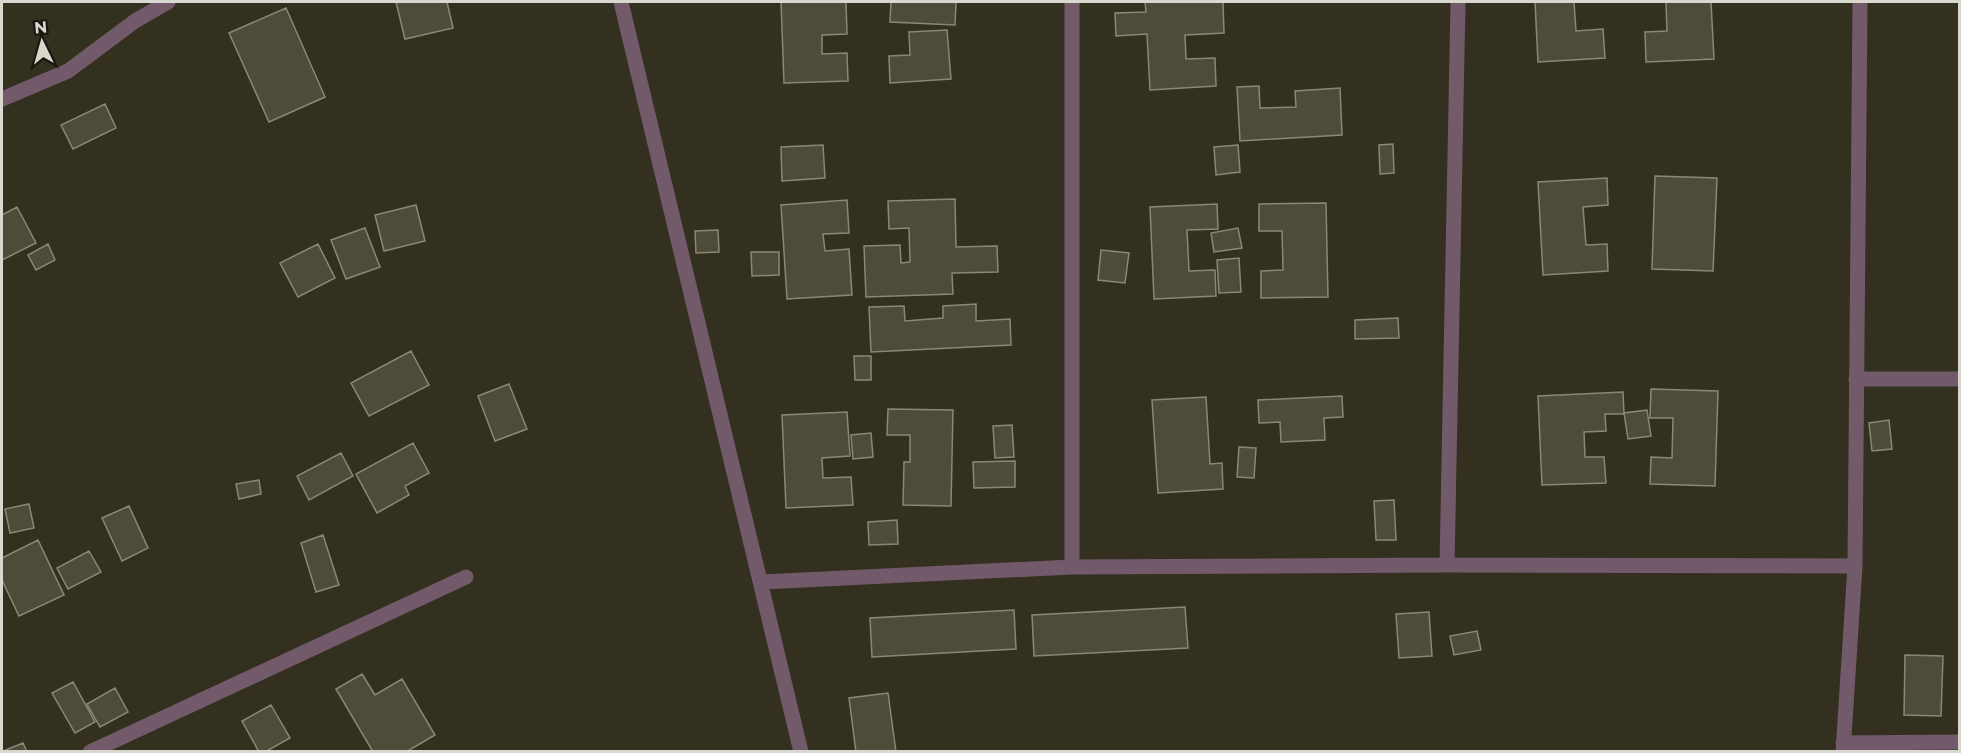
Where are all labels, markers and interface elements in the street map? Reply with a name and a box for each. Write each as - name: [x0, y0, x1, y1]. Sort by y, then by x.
- north arrow: [12, 12, 72, 72]
- text: N: [33, 18, 48, 38]

